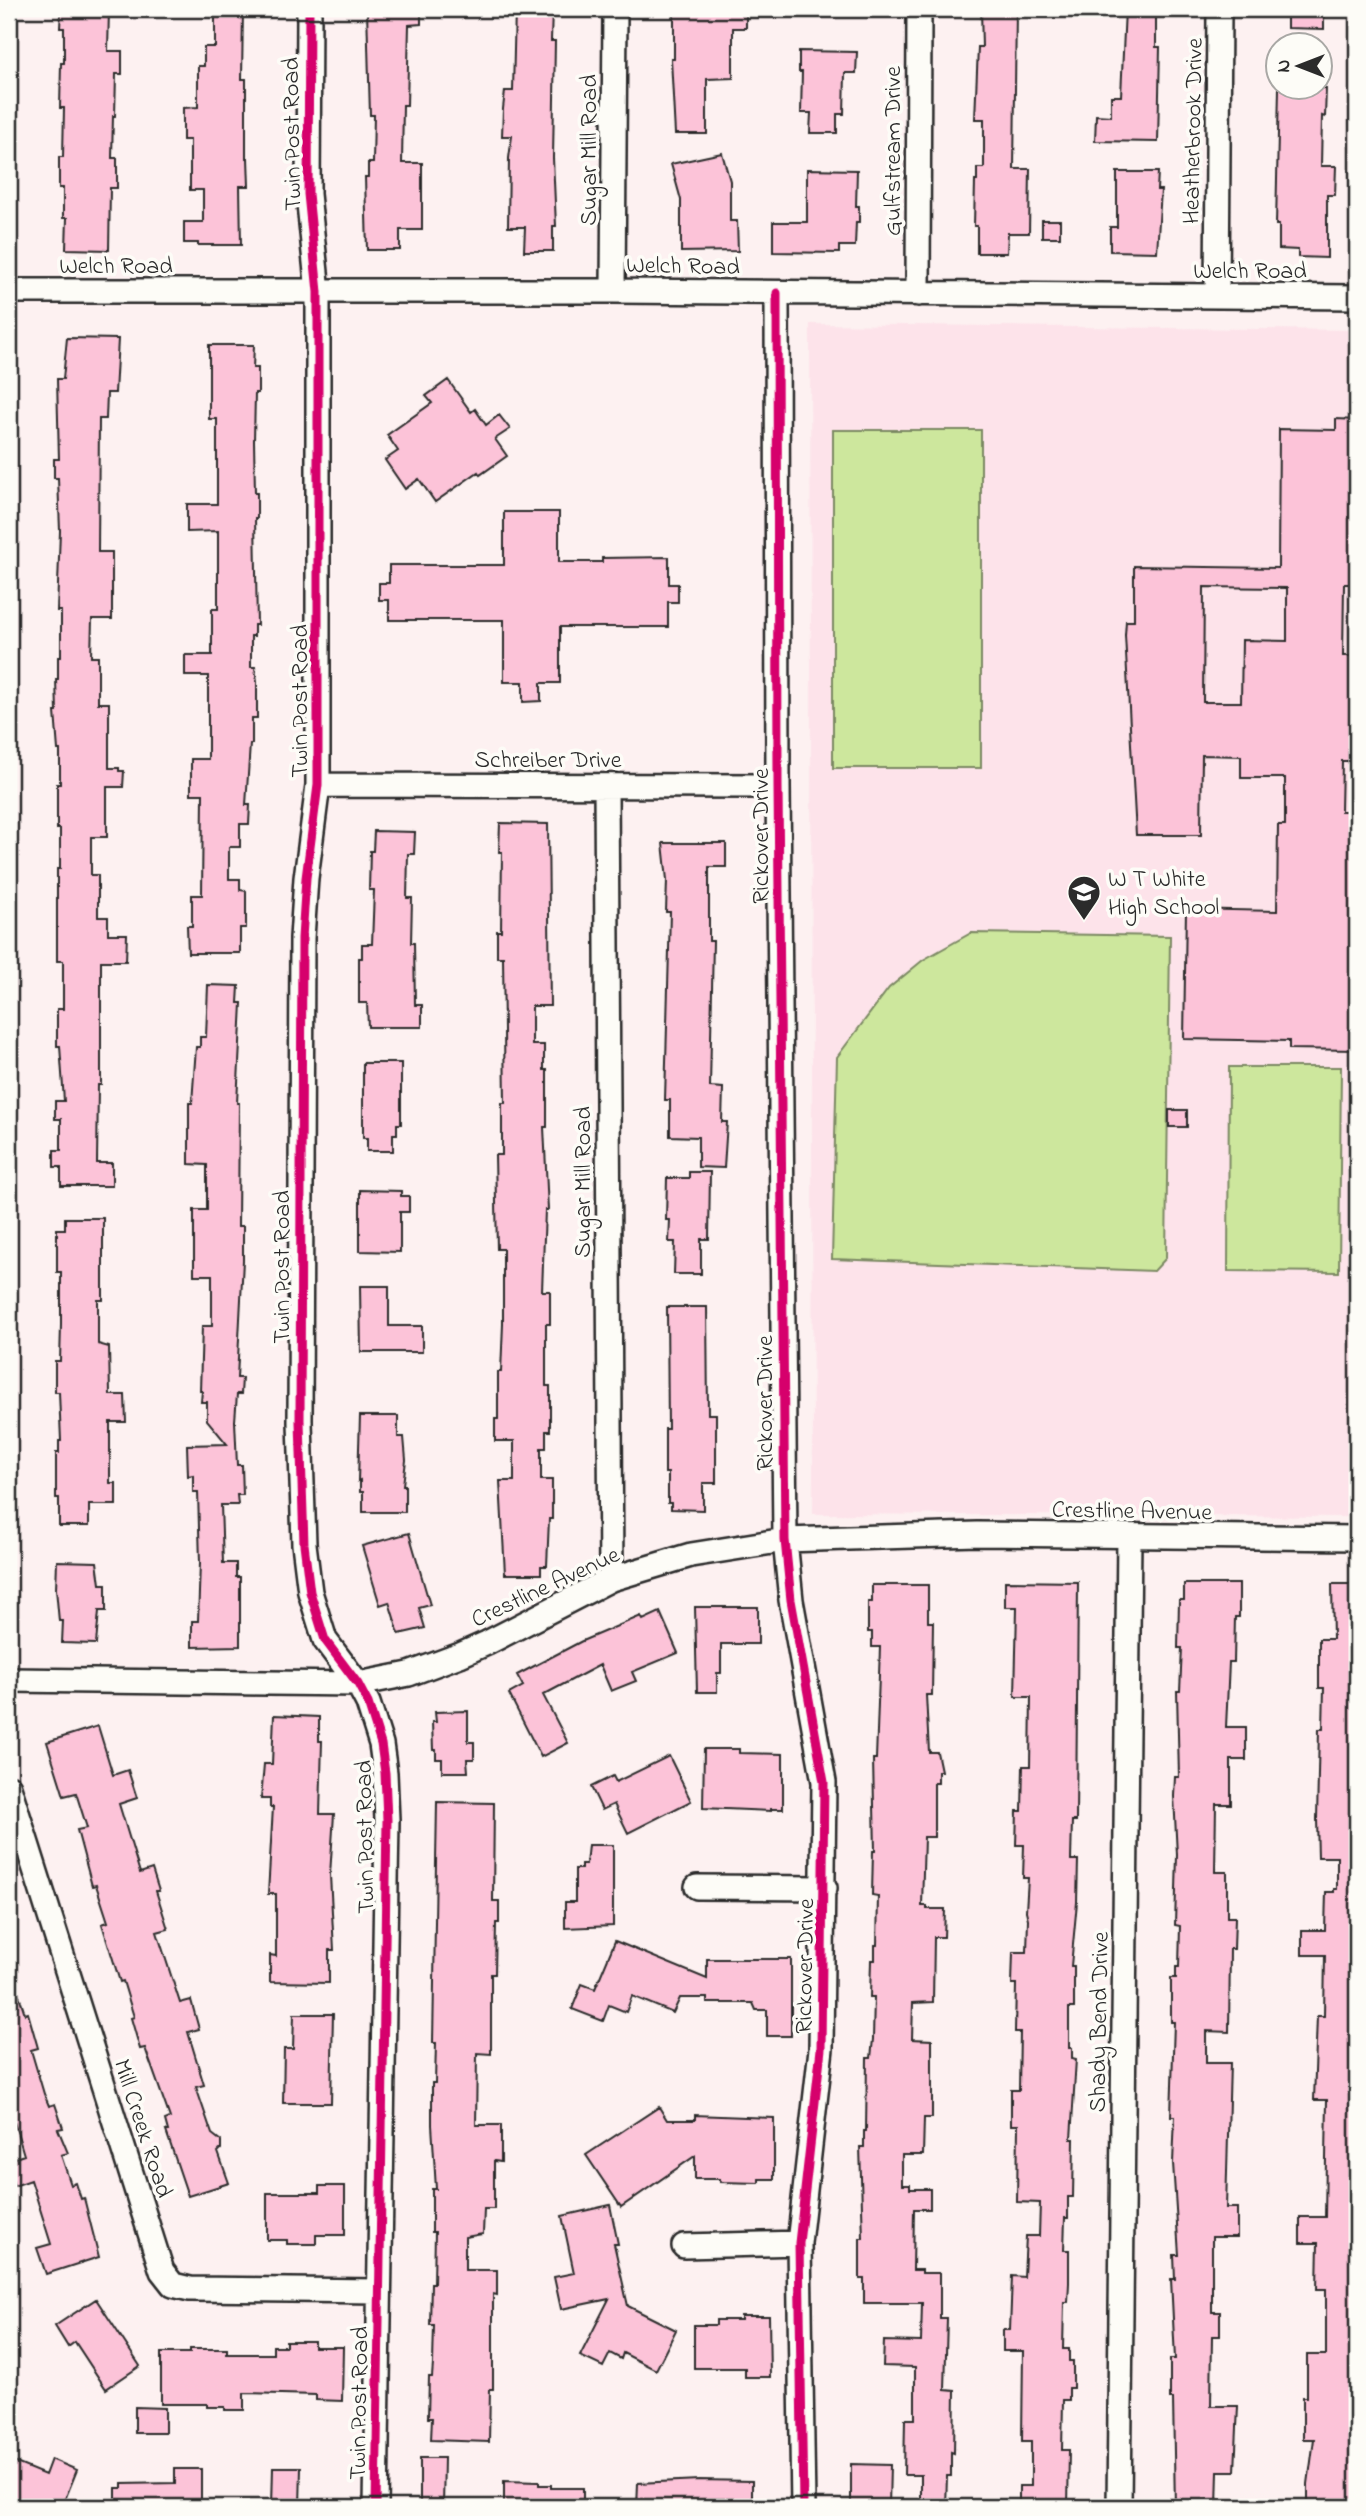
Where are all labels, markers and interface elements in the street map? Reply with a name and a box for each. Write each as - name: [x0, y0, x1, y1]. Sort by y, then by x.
- north arrow: [1264, 32, 1334, 102]
- street label: Heatherbrook Drive: [1175, 37, 1214, 224]
- street label: Twin Post Road: [275, 56, 312, 211]
- text: N: [1271, 59, 1298, 72]
- street label: Gulfstream Drive: [877, 66, 912, 236]
- street label: Sugar Mill Road: [573, 74, 608, 226]
- street label: Welch Road: [626, 249, 741, 286]
- street label: Welch Road: [59, 250, 173, 285]
- street label: Welch Road: [1193, 255, 1307, 290]
- street label: Twin Post Road: [284, 624, 319, 778]
- street label: Schreiber Drive: [475, 744, 622, 779]
- street label: Rickover Drive: [745, 768, 780, 904]
- place label: W T White High School: [1108, 863, 1219, 926]
- school or university icon: W T White High School: [1065, 873, 1103, 922]
- street label: Sugar Mill Road: [567, 1106, 602, 1258]
- street label: Twin Post Road: [266, 1190, 301, 1344]
- street label: Rickover Drive: [749, 1335, 784, 1471]
- street label: Crestline Avenue: [1051, 1494, 1213, 1531]
- street label: Crestline Avenue: [466, 1538, 626, 1638]
- street label: Twin Post Road: [348, 1759, 385, 1914]
- street label: Rickover Drive: [788, 1898, 825, 2034]
- street label: Shady Bend Drive: [1081, 1931, 1121, 2113]
- street label: Mill Creek Road: [103, 2055, 181, 2203]
- street label: Twin Post Road: [342, 2325, 379, 2480]

